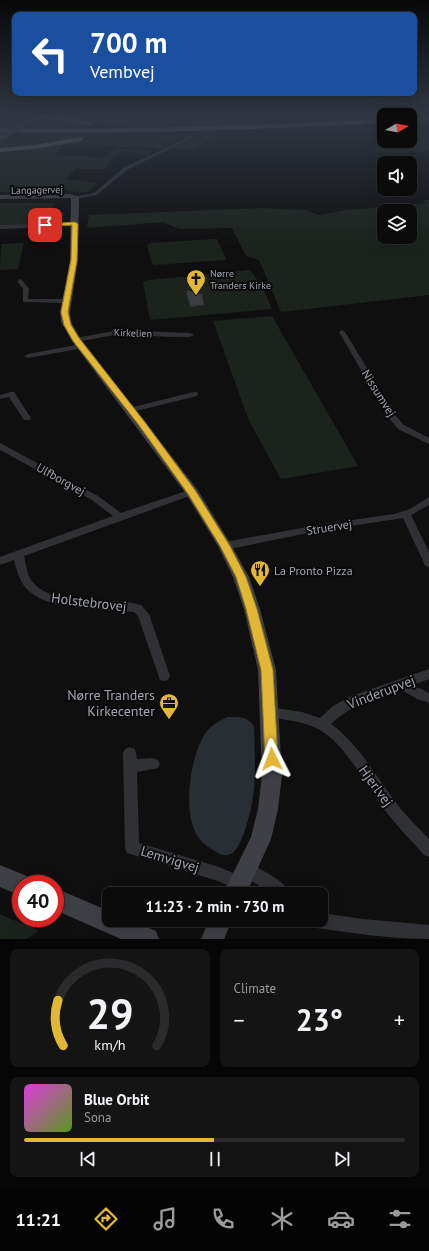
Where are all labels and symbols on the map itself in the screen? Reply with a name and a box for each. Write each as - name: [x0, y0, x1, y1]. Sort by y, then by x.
- north arrow: [377, 108, 417, 148]
- street label: Langagervej: [11, 183, 63, 197]
- pin: [28, 208, 62, 242]
- place label: Nørre Tranders Kirke: [210, 267, 271, 292]
- church icon: Nørre Tranders Kirke: [185, 268, 207, 296]
- street label: Kirkelien: [114, 326, 152, 340]
- street label: Nissumvej: [359, 367, 399, 419]
- street label: Ulfborgvej: [34, 459, 88, 499]
- street label: Struervej: [305, 516, 353, 538]
- restaurant icon: La Pronto Pizza: [249, 559, 271, 587]
- place label: La Pronto Pizza: [274, 563, 353, 578]
- street label: Holstebrovej: [50, 588, 128, 616]
- street label: Vinderupvej: [344, 671, 417, 714]
- place label: Nørre Tranders Kirkecenter: [67, 686, 155, 720]
- office icon: Nørre Tranders Kirkecenter: [158, 692, 180, 720]
- position arrow: [251, 738, 293, 780]
- street label: Hjerlvej: [355, 762, 397, 810]
- street label: Lemvigvej: [139, 842, 201, 876]
- speed limit sign: 40: [12, 875, 64, 927]

